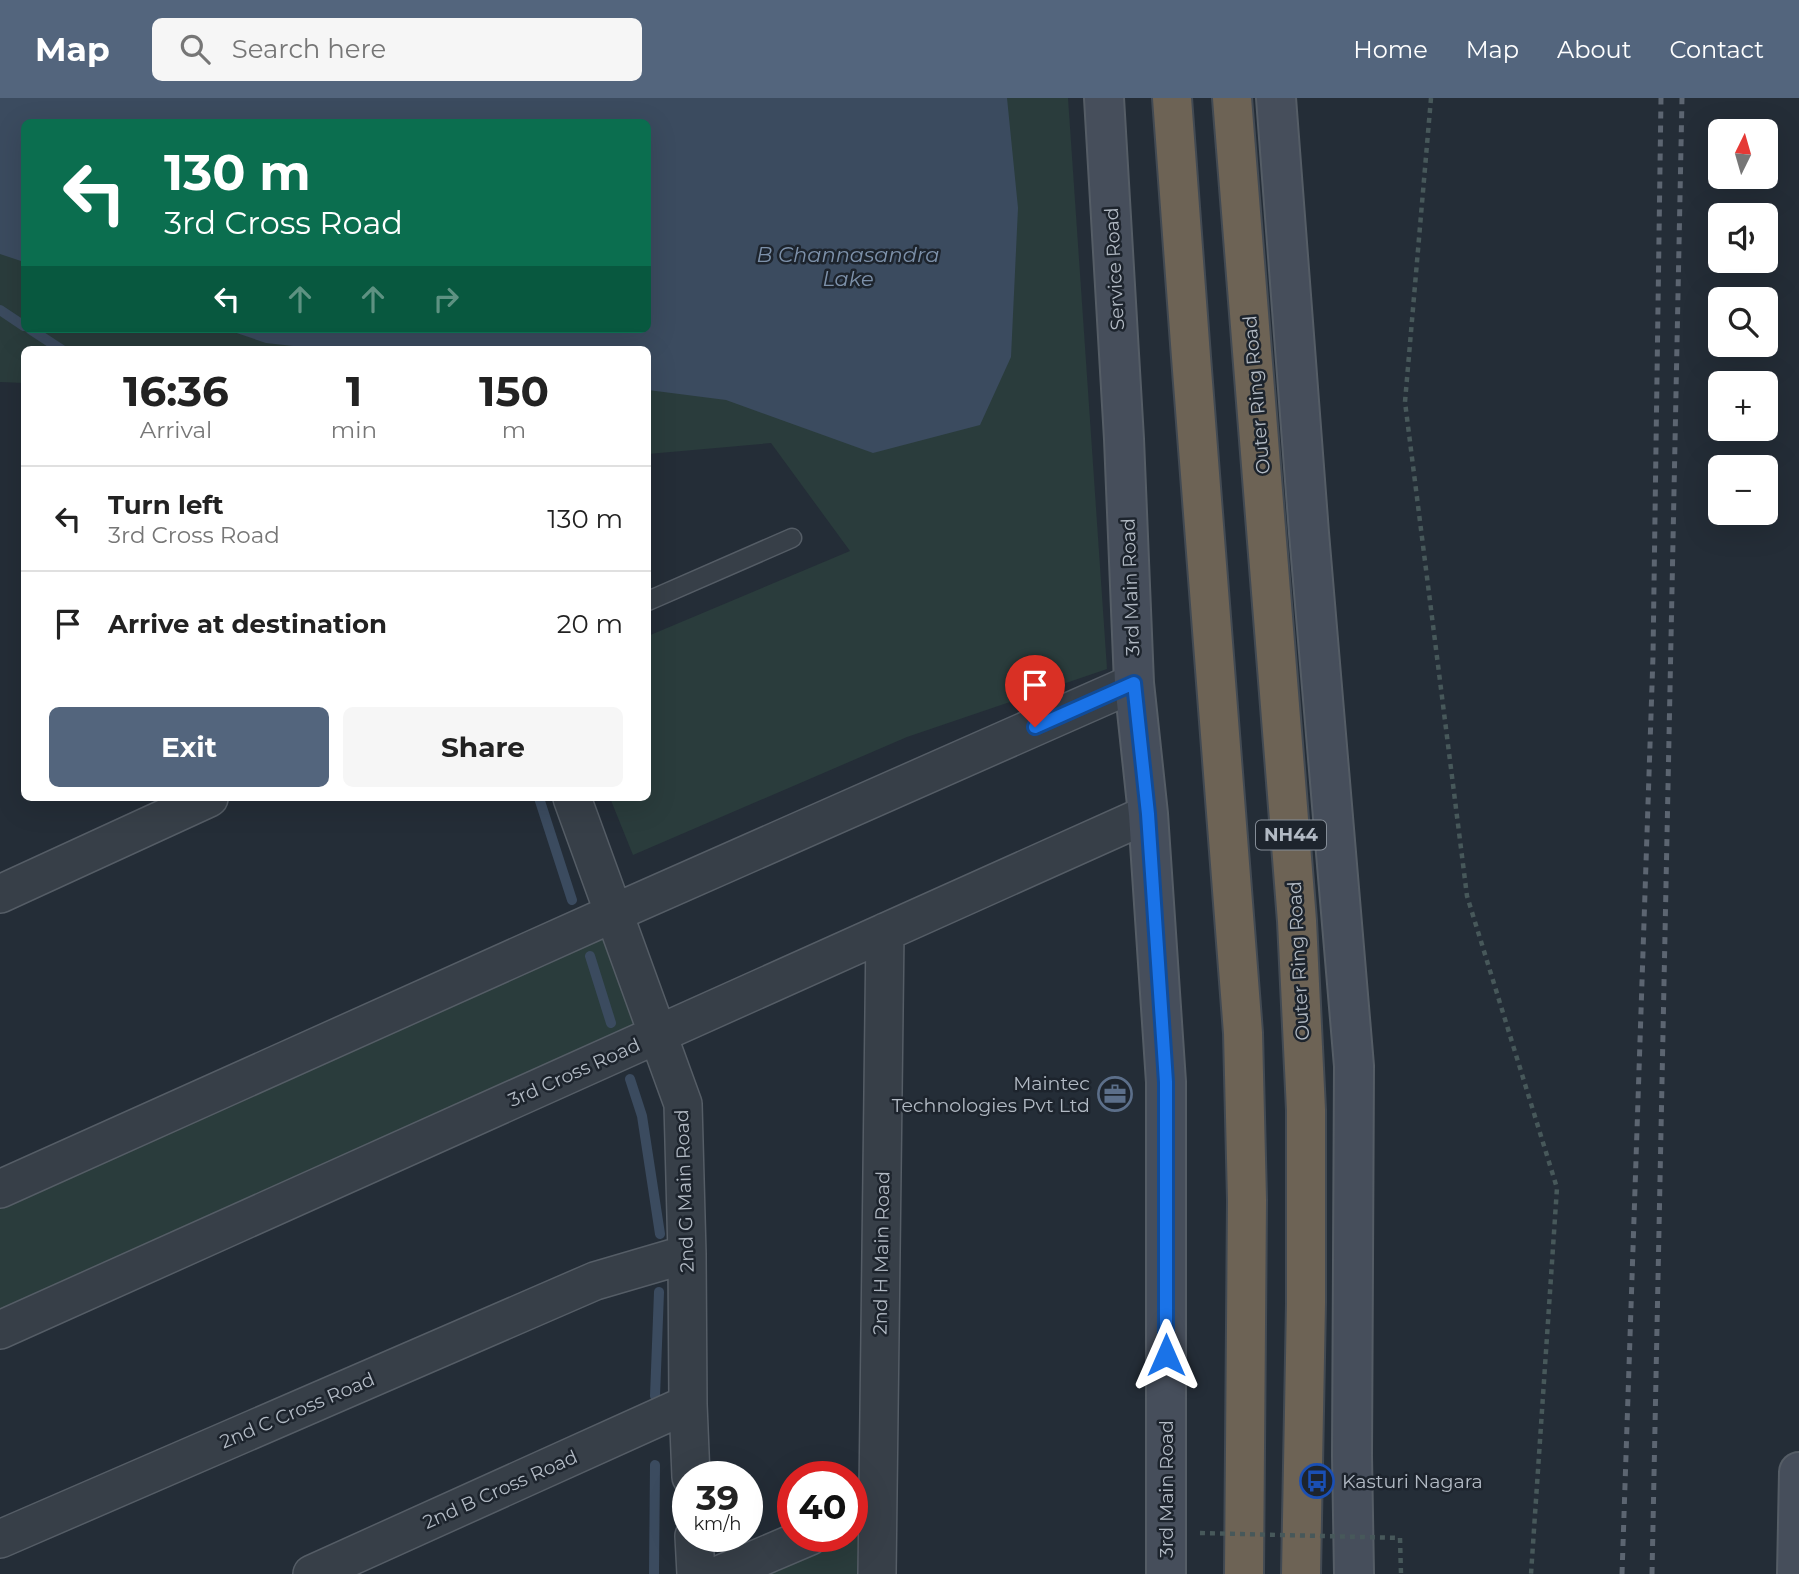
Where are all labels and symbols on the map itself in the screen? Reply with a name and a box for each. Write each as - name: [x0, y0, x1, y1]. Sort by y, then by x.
- north arrow: [1708, 119, 1778, 189]
- street label: Service Road: [1100, 207, 1129, 331]
- water label: B Channasandra Lake: [757, 242, 939, 291]
- street label: Outer Ring Road: [1238, 314, 1275, 475]
- street label: 3rd Main Road: [1117, 518, 1144, 656]
- pin: [1005, 655, 1065, 727]
- road number: NH44: [1256, 820, 1326, 850]
- street label: Outer Ring Road: [1283, 881, 1314, 1041]
- street label: 3rd Cross Road: [505, 1033, 644, 1112]
- place label: Maintec Technologies Pvt Ltd: [892, 1072, 1090, 1117]
- office icon: Maintec Technologies Pvt Ltd: [1096, 1075, 1134, 1113]
- street label: 2nd G Main Road: [670, 1109, 699, 1273]
- street label: 2nd H Main Road: [869, 1171, 894, 1335]
- position arrow: [1129, 1318, 1203, 1392]
- street label: 2nd C Cross Road: [216, 1367, 378, 1453]
- street label: 3rd Main Road: [1155, 1420, 1178, 1558]
- street label: 2nd B Cross Road: [419, 1445, 581, 1534]
- speed limit sign: 40: [777, 1461, 868, 1552]
- bus stop icon: Kasturi Nagara: [1298, 1462, 1336, 1500]
- place label: Kasturi Nagara: [1342, 1470, 1483, 1493]

